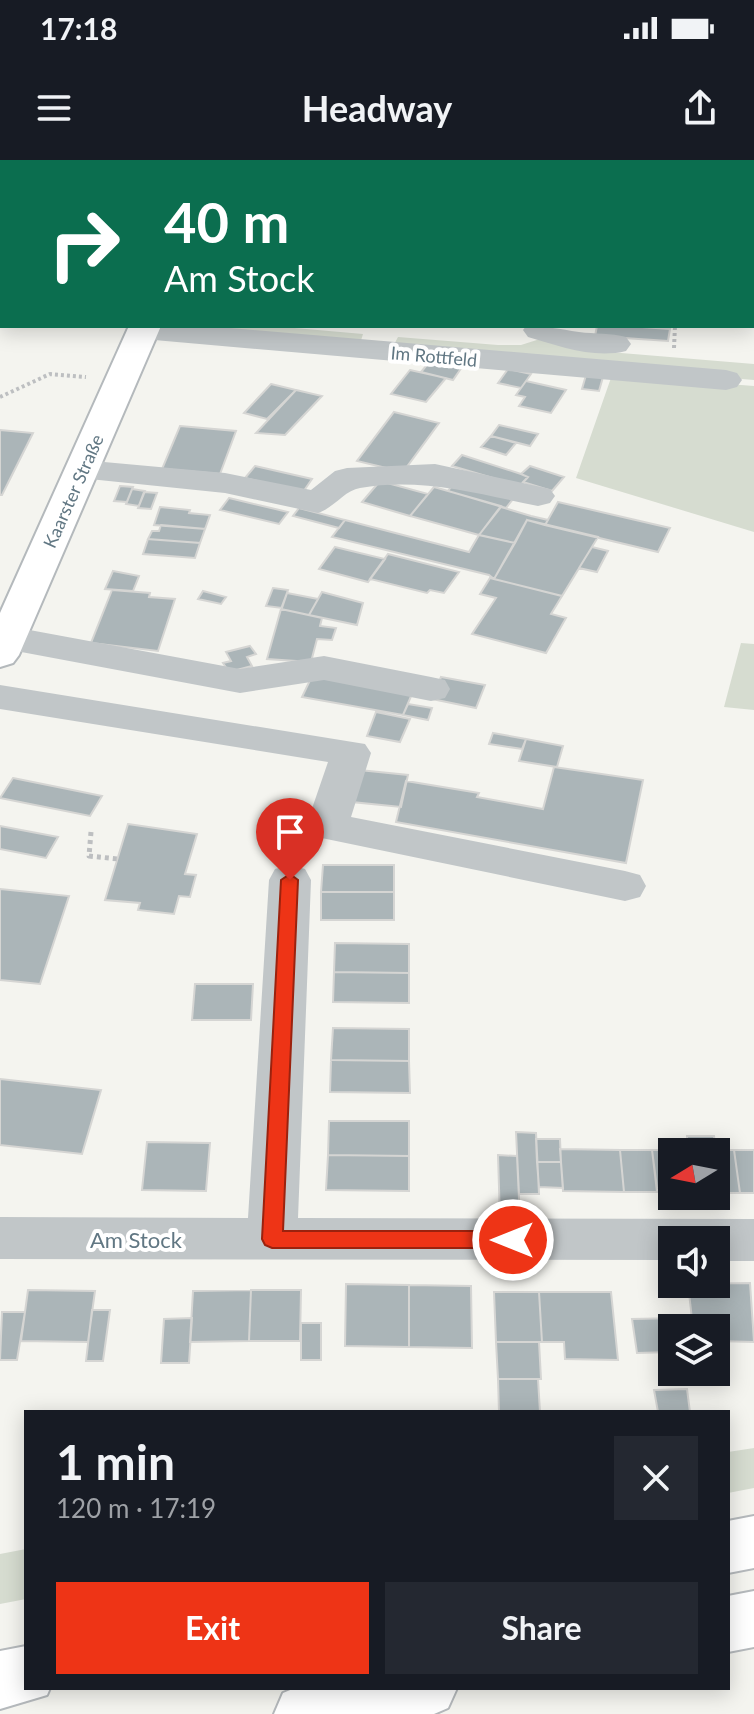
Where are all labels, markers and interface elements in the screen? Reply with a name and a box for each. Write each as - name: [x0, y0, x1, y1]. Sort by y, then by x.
- text: 17:18: [40, 10, 117, 46]
- icon: menu: [32, 86, 76, 130]
- text: Headway: [302, 86, 452, 130]
- icon: share: [678, 86, 722, 130]
- text: 40 m: [164, 188, 289, 255]
- icon: right: [32, 192, 136, 296]
- text: Am Stock: [164, 256, 315, 300]
- street label: Im Rottfeld: [390, 341, 478, 371]
- street label: Kaarster Straße: [38, 431, 108, 551]
- pin: [256, 798, 324, 880]
- icon: arrive: [268, 810, 312, 854]
- north arrow: [658, 1138, 730, 1210]
- map controls: [658, 1138, 730, 1386]
- position arrow: [471, 1198, 555, 1282]
- street label: Am Stock: [90, 1226, 183, 1253]
- button: sound: [658, 1226, 730, 1298]
- button: layers: [658, 1314, 730, 1386]
- text: 1 min: [56, 1433, 175, 1490]
- button: close: [614, 1436, 698, 1520]
- text: 120 m · 17:19: [56, 1492, 216, 1524]
- button: Exit: [56, 1582, 369, 1674]
- button: Share: [385, 1582, 698, 1674]

